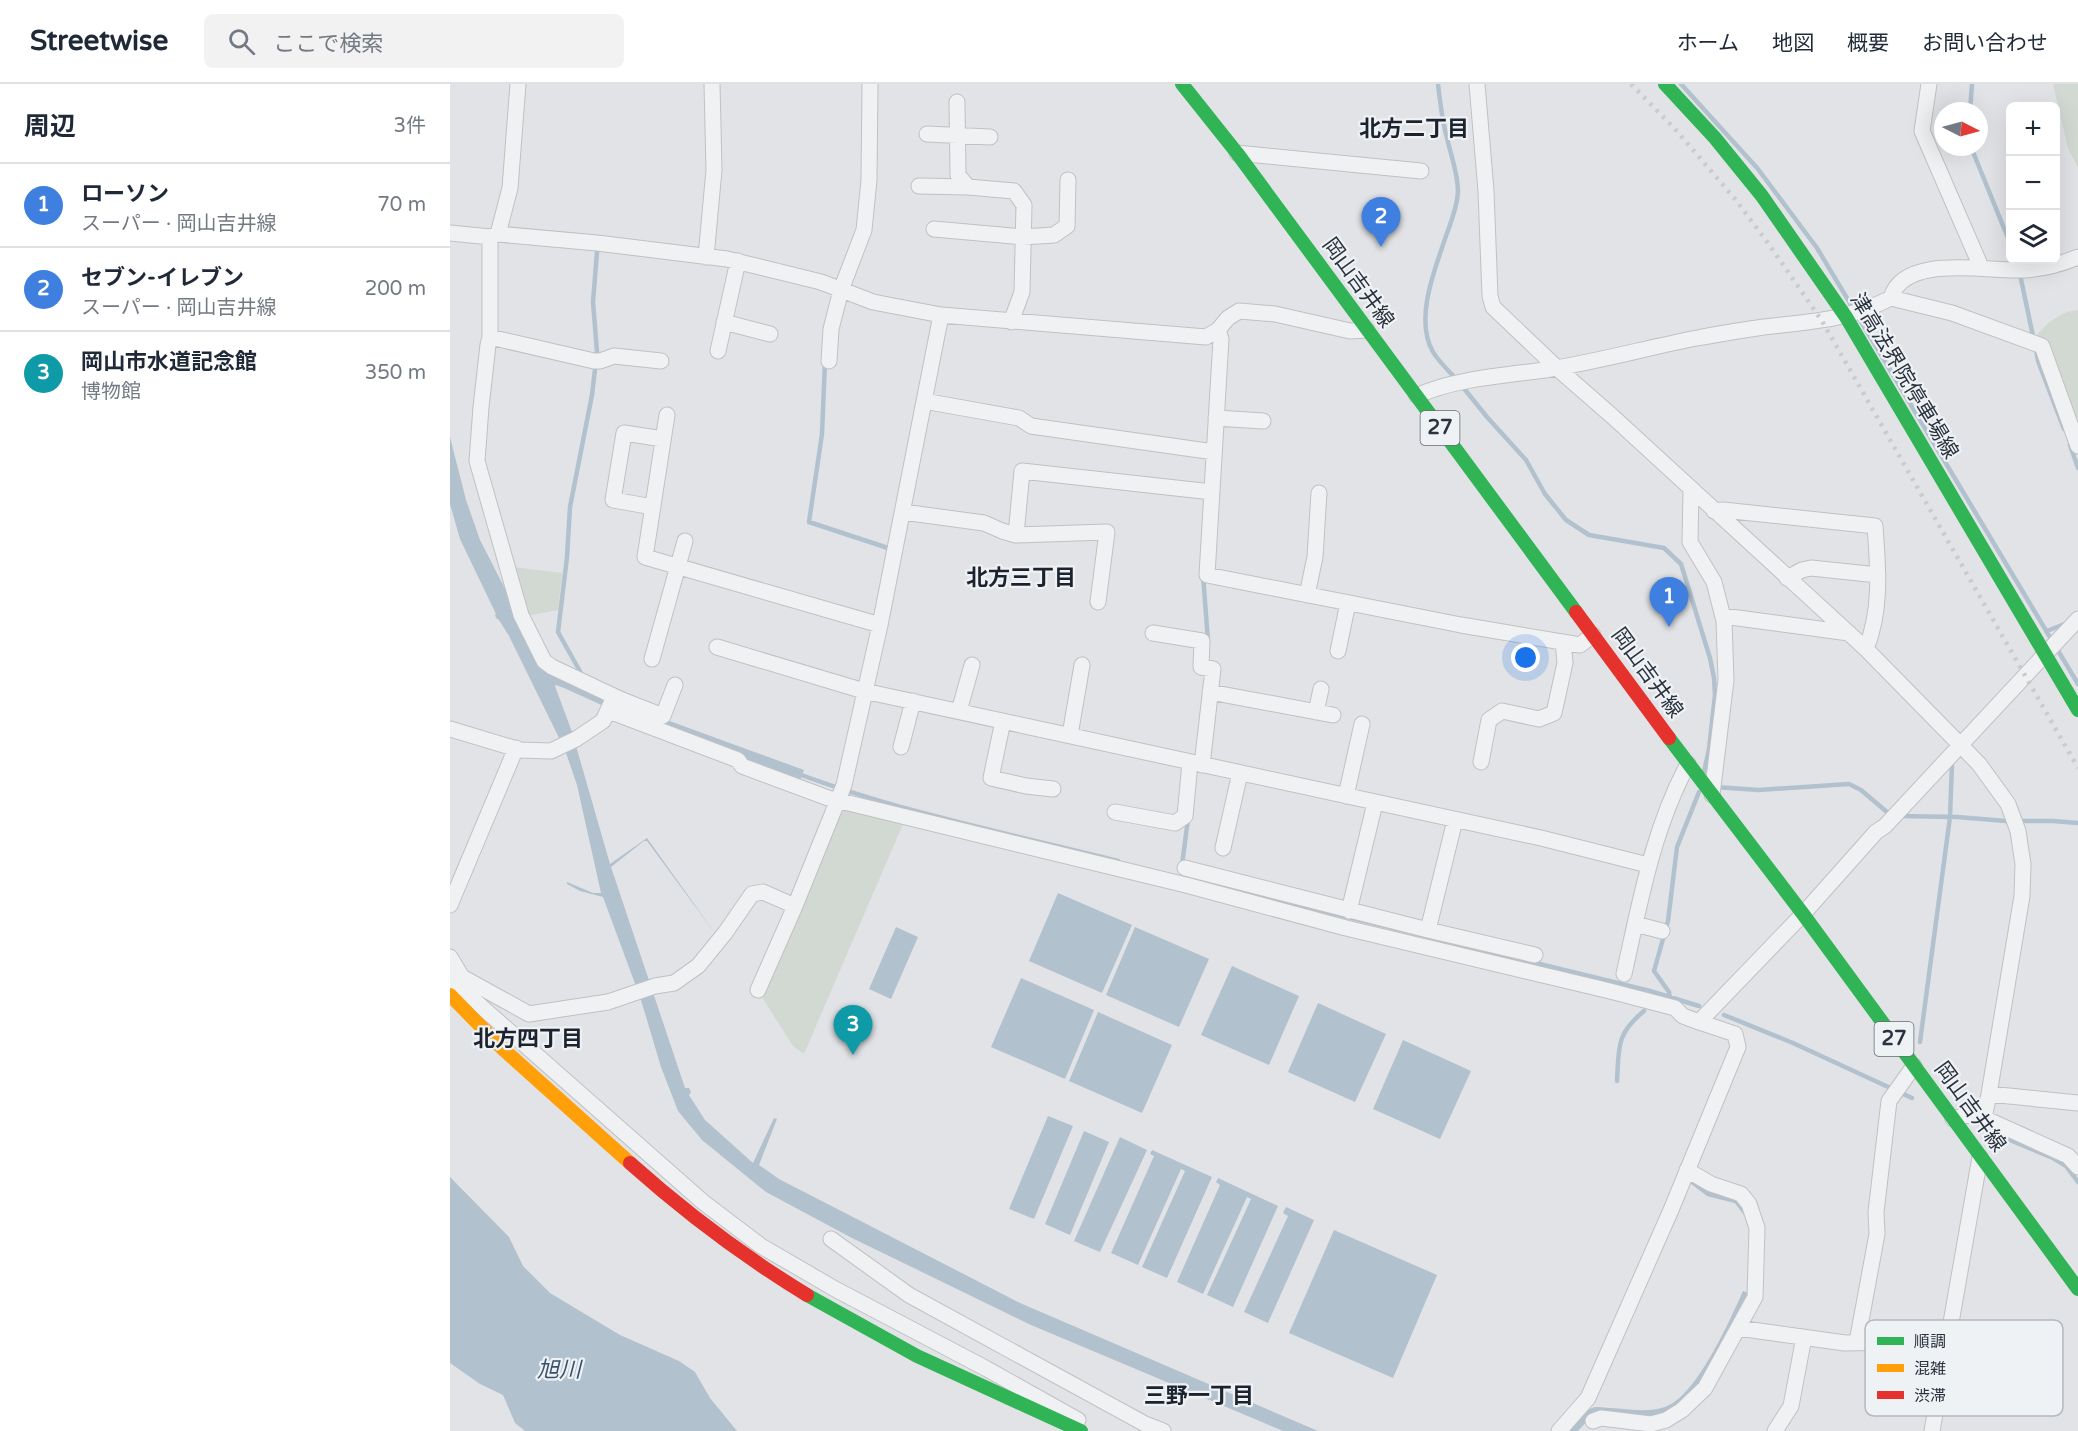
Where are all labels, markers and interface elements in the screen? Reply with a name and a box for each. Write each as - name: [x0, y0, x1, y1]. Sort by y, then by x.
- search box: [204, 14, 624, 68]
- text: Streetwise: [30, 24, 168, 58]
- icon: search: [225, 25, 258, 58]
- text: ここで検索: [273, 31, 383, 57]
- text: ホーム: [1677, 31, 1739, 56]
- text: 地図: [1772, 31, 1814, 56]
- text: 概要: [1847, 31, 1889, 56]
- text: お問い合わせ: [1922, 31, 2048, 56]
- north arrow: [1934, 102, 1988, 156]
- map controls: [2006, 102, 2060, 264]
- button: +: [2006, 102, 2060, 156]
- text: 周辺: [24, 111, 76, 142]
- text: 3件: [393, 114, 426, 138]
- district label: 北方二丁目: [1359, 116, 1469, 142]
- button: −: [2006, 156, 2060, 210]
- text: ローソン: [81, 181, 169, 207]
- text: 1: [37, 193, 50, 217]
- text: 70 m: [377, 193, 426, 217]
- pin: 2: [1362, 198, 1400, 247]
- button: layers: [2006, 210, 2060, 264]
- text: スーパー · 岡山吉井線: [81, 212, 276, 236]
- street label: 岡山吉井線: [1317, 233, 1399, 333]
- text: セブン-イレブン: [81, 265, 244, 291]
- text: 2: [37, 277, 50, 301]
- text: 200 m: [365, 277, 426, 301]
- street label: 津高法界院停車場線: [1845, 289, 1963, 463]
- text: スーパー · 岡山吉井線: [81, 296, 276, 320]
- text: 岡山市水道記念館: [81, 349, 257, 375]
- text: 3: [37, 361, 50, 385]
- text: 350 m: [365, 361, 426, 385]
- text: 博物館: [81, 380, 141, 404]
- road number: 27: [1420, 411, 1460, 445]
- district label: 北方三丁目: [966, 565, 1076, 591]
- pin: 1: [1650, 578, 1688, 627]
- street label: 岡山吉井線: [1606, 623, 1688, 723]
- your location: [1511, 643, 1540, 672]
- pin: 3: [834, 1006, 872, 1055]
- road number: 27: [1874, 1022, 1914, 1056]
- district label: 北方四丁目: [473, 1026, 583, 1052]
- street label: 岡山吉井線: [1929, 1057, 2011, 1157]
- legend: [1865, 1320, 2063, 1416]
- text: 順調: [1914, 1332, 1946, 1352]
- water label: 旭川: [537, 1357, 583, 1383]
- text: 混雑: [1914, 1359, 1946, 1379]
- district label: 三野一丁目: [1144, 1383, 1254, 1409]
- text: 渋滞: [1914, 1386, 1946, 1406]

